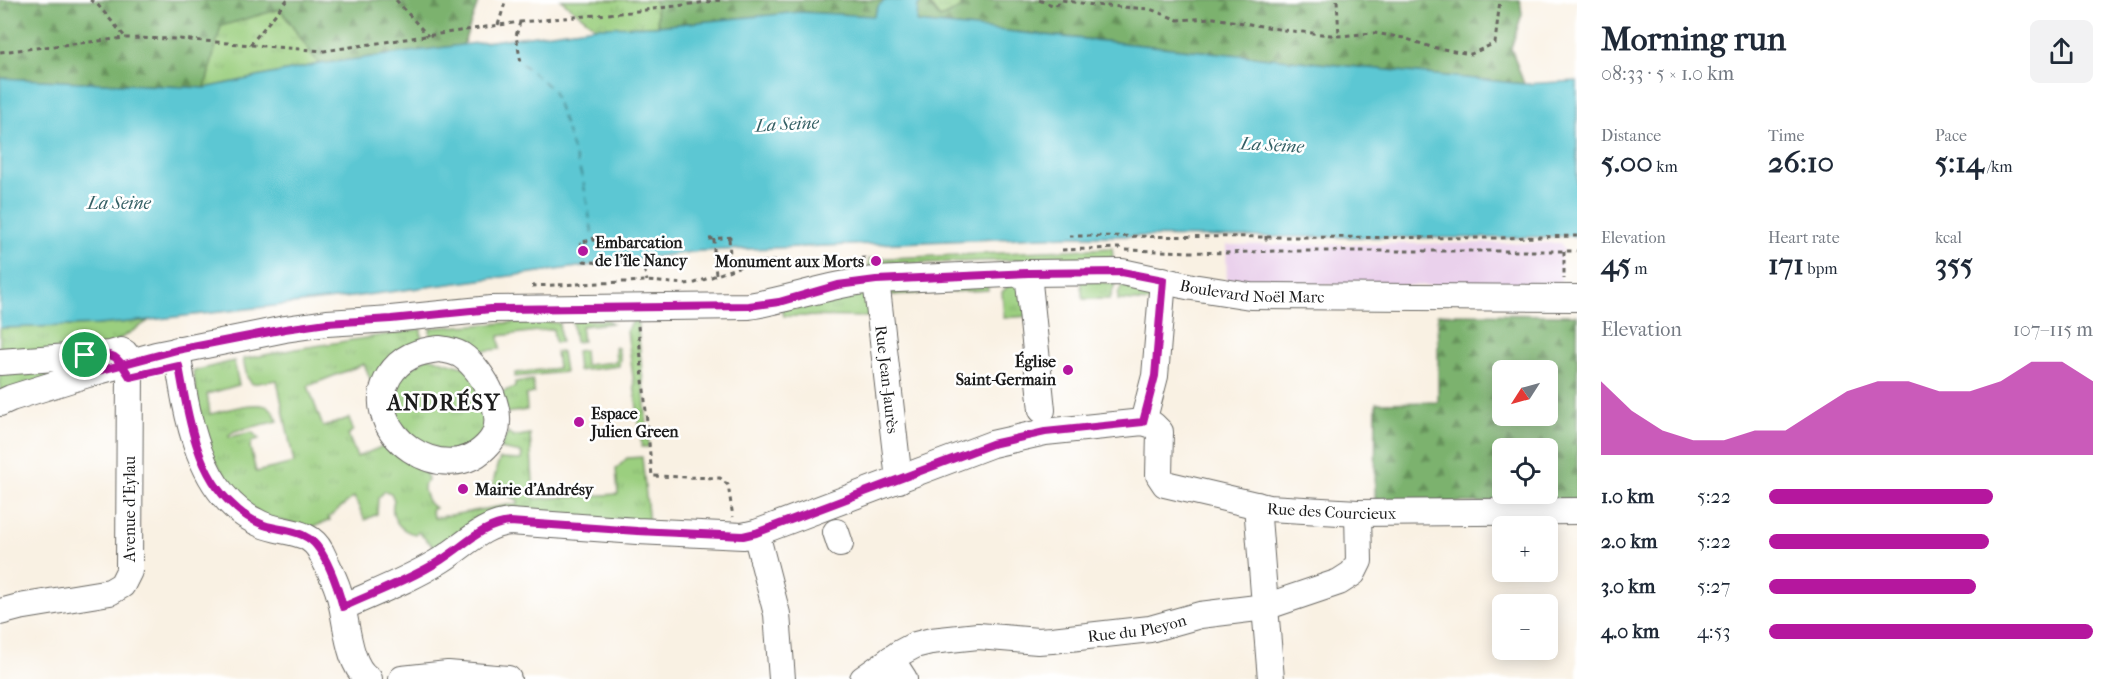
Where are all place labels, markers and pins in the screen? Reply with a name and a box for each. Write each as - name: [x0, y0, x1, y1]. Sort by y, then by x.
- place label: Embarcation de l'île Nancy: [595, 233, 689, 271]
- marker: Embarcation de l'île Nancy: [576, 244, 590, 258]
- place label: Monument aux Morts: [714, 252, 864, 271]
- marker: Monument aux Morts: [869, 254, 883, 268]
- pin: [59, 329, 110, 380]
- place label: Église Saint-Germain: [956, 351, 1057, 389]
- marker: Église Saint-Germain: [1061, 363, 1075, 377]
- place label: Espace Julien Green: [589, 404, 679, 442]
- marker: Espace Julien Green: [572, 415, 586, 429]
- place label: Mairie d'Andrésy: [474, 480, 595, 500]
- marker: Mairie d'Andrésy: [456, 482, 470, 496]

